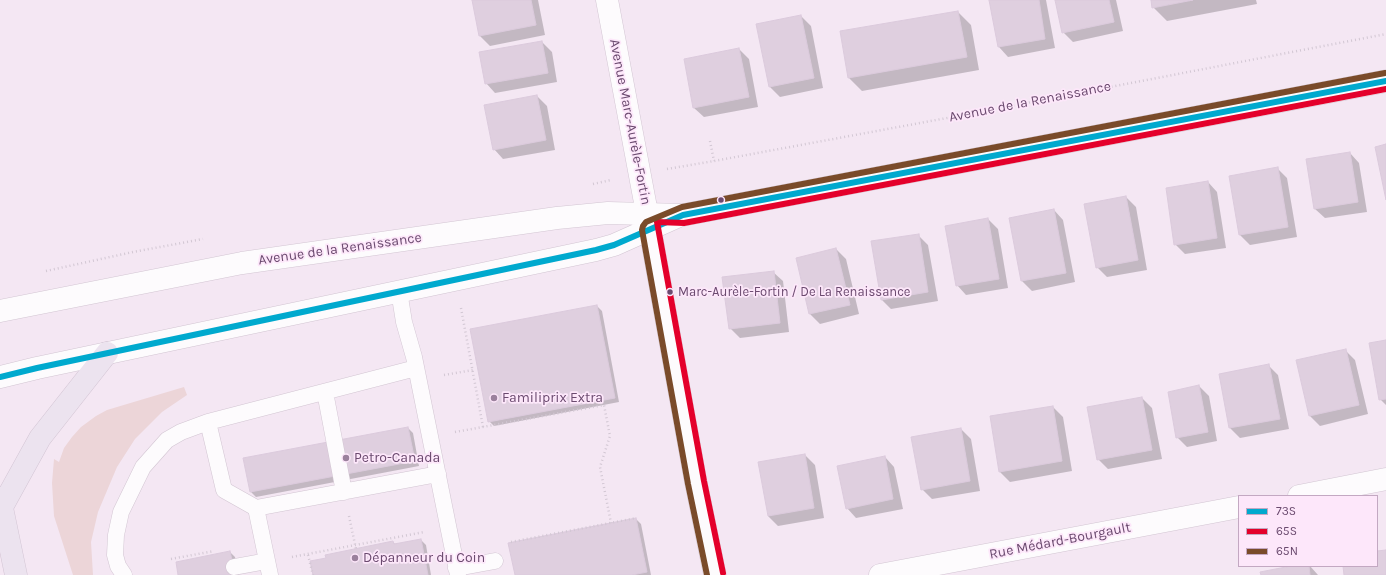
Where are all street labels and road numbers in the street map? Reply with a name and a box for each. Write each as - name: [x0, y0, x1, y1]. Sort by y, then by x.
- street label: Avenue Marc-Aurèle-Fortin: [606, 38, 654, 206]
- street label: Avenue de la Renaissance: [948, 78, 1112, 126]
- street label: Avenue de la Renaissance: [257, 229, 423, 269]
- street label: Rue Médard-Bourgault: [988, 519, 1132, 563]

